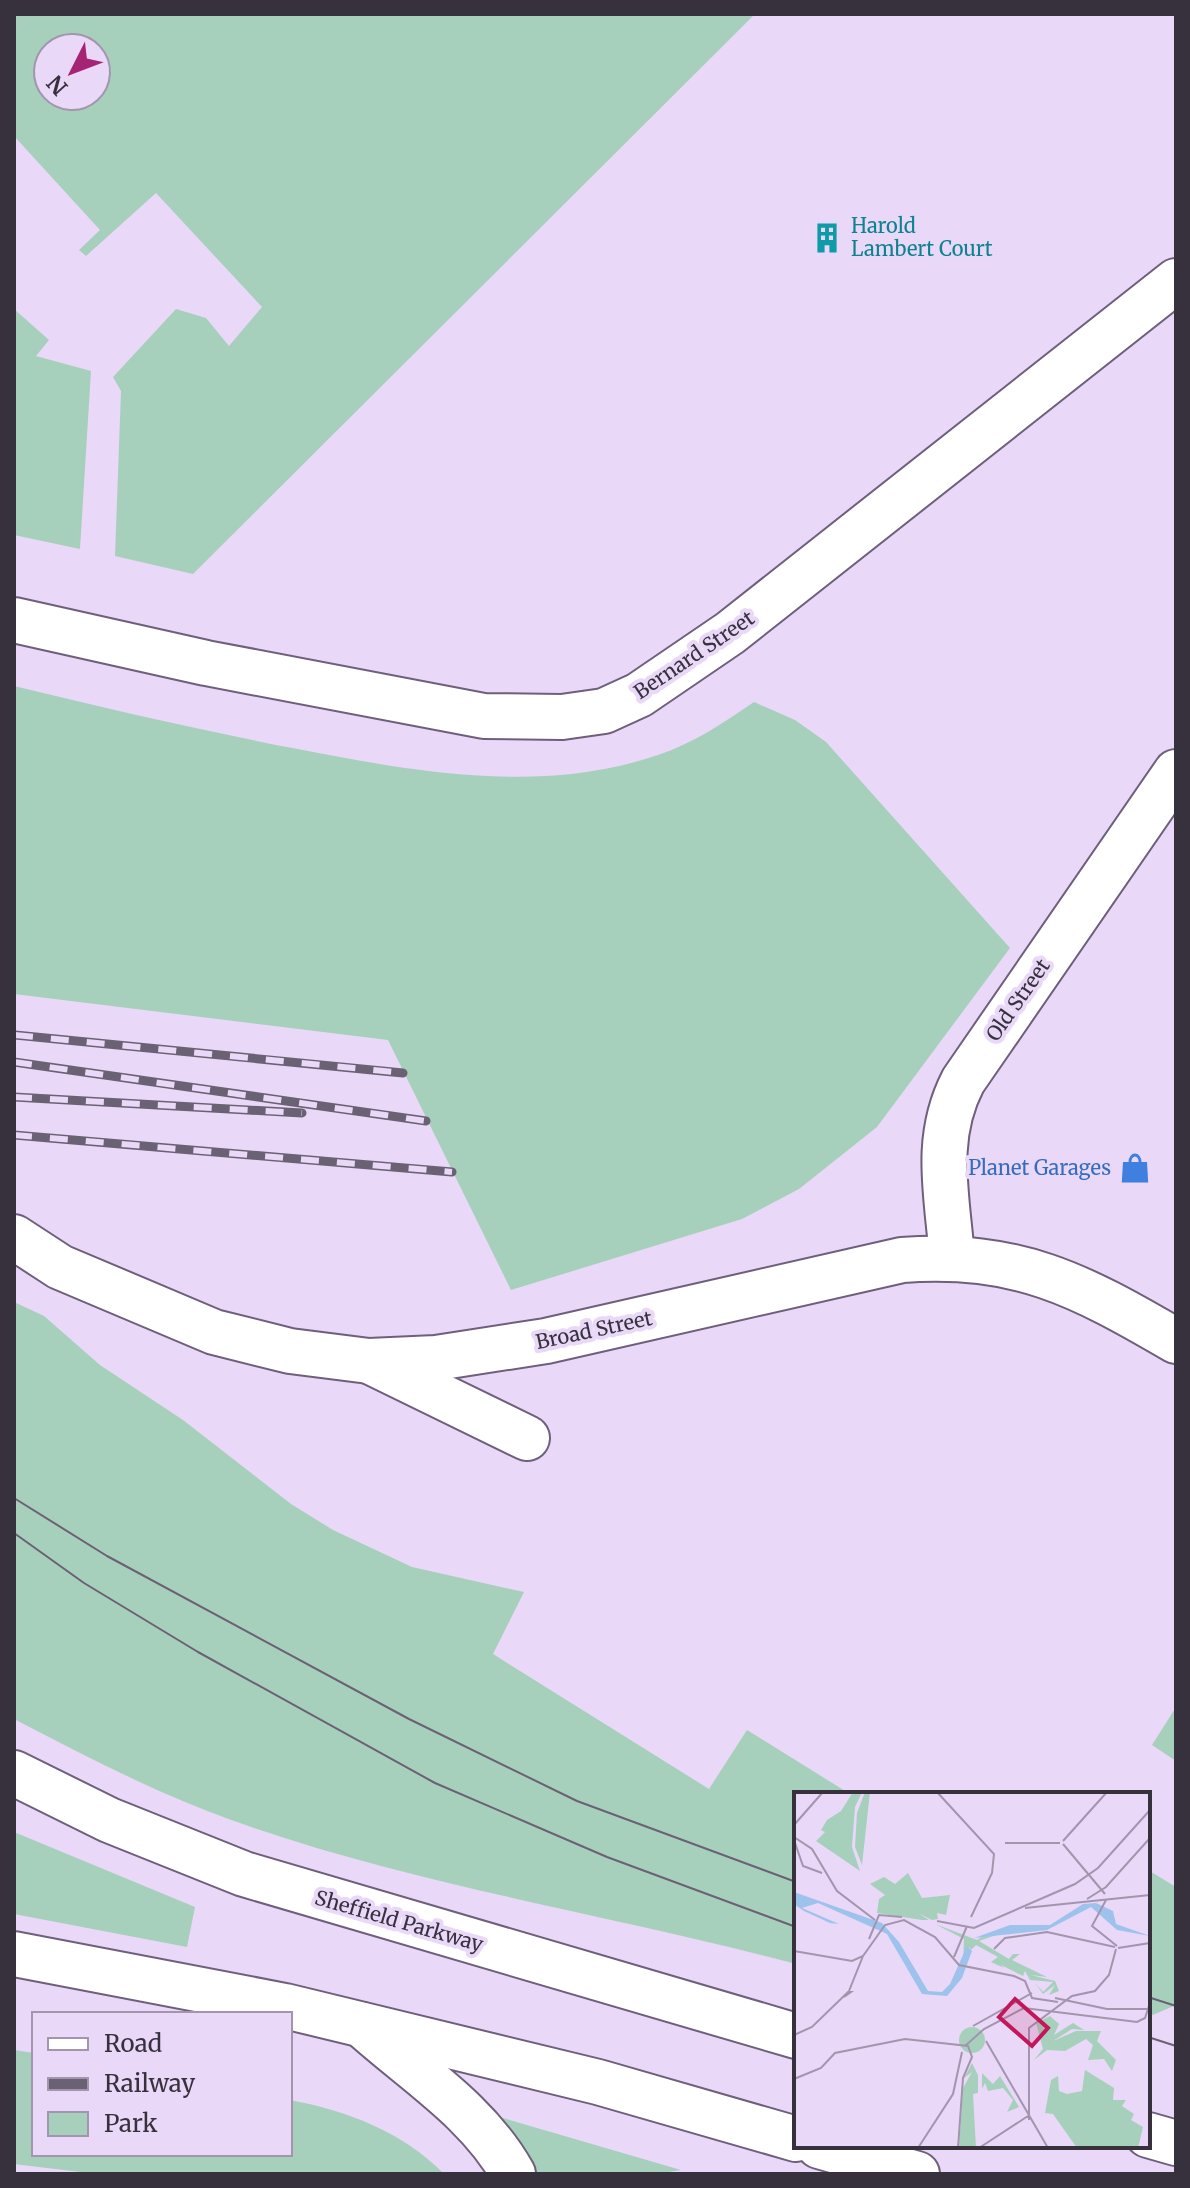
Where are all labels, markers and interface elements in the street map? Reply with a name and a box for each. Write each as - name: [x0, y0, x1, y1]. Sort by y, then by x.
- north arrow: [32, 32, 112, 112]
- text: N: [41, 69, 73, 101]
- place label: Harold Lambert Court: [851, 213, 993, 261]
- building icon: Harold Lambert Court: [810, 221, 844, 255]
- street label: Bernard Street: [629, 605, 759, 704]
- street label: Old Street: [980, 954, 1055, 1046]
- shop icon: Planet Garages: [1118, 1151, 1152, 1185]
- place label: Planet Garages: [968, 1155, 1111, 1180]
- street label: Broad Street: [533, 1305, 655, 1354]
- inset map: [794, 1792, 1150, 2148]
- street label: Sheffield Parkway: [312, 1885, 487, 1957]
- legend: [32, 2012, 292, 2156]
- text: Road: [104, 2028, 162, 2059]
- text: Railway: [104, 2068, 195, 2099]
- text: Park: [104, 2108, 158, 2139]

